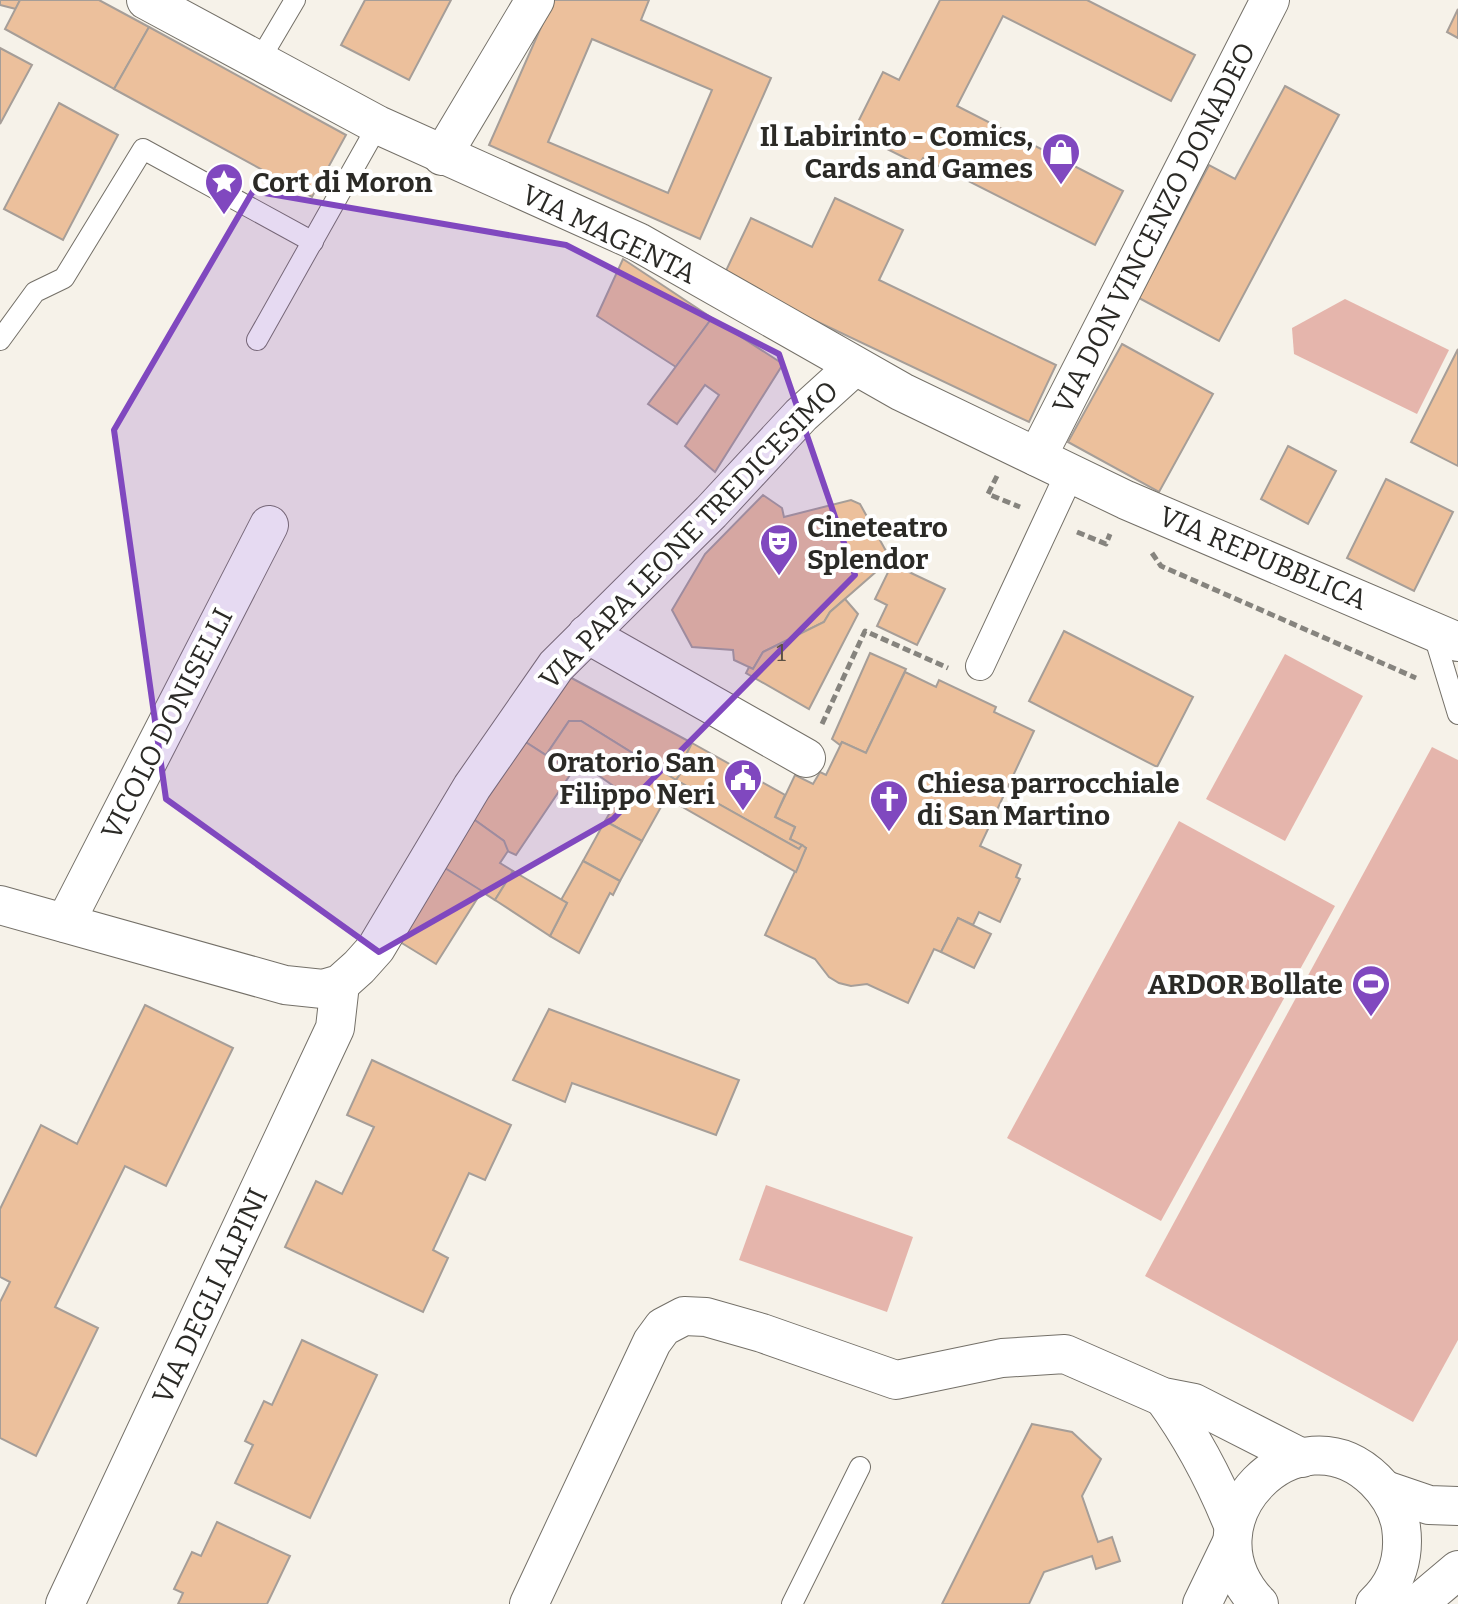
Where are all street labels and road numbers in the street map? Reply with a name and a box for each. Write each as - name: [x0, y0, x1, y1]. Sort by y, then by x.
- street label: VIA DON VINCENZO DONADEO: [1046, 37, 1262, 419]
- street label: VIA MAGENTA: [516, 178, 702, 291]
- street label: VIA PAPA LEONE TREDICESIMO: [533, 374, 845, 696]
- street label: VIA REPUBBLICA: [1154, 499, 1372, 617]
- street label: VICOLO DONISELLI: [94, 603, 240, 845]
- street label: VIA DEGLI ALPINI: [146, 1183, 274, 1409]

